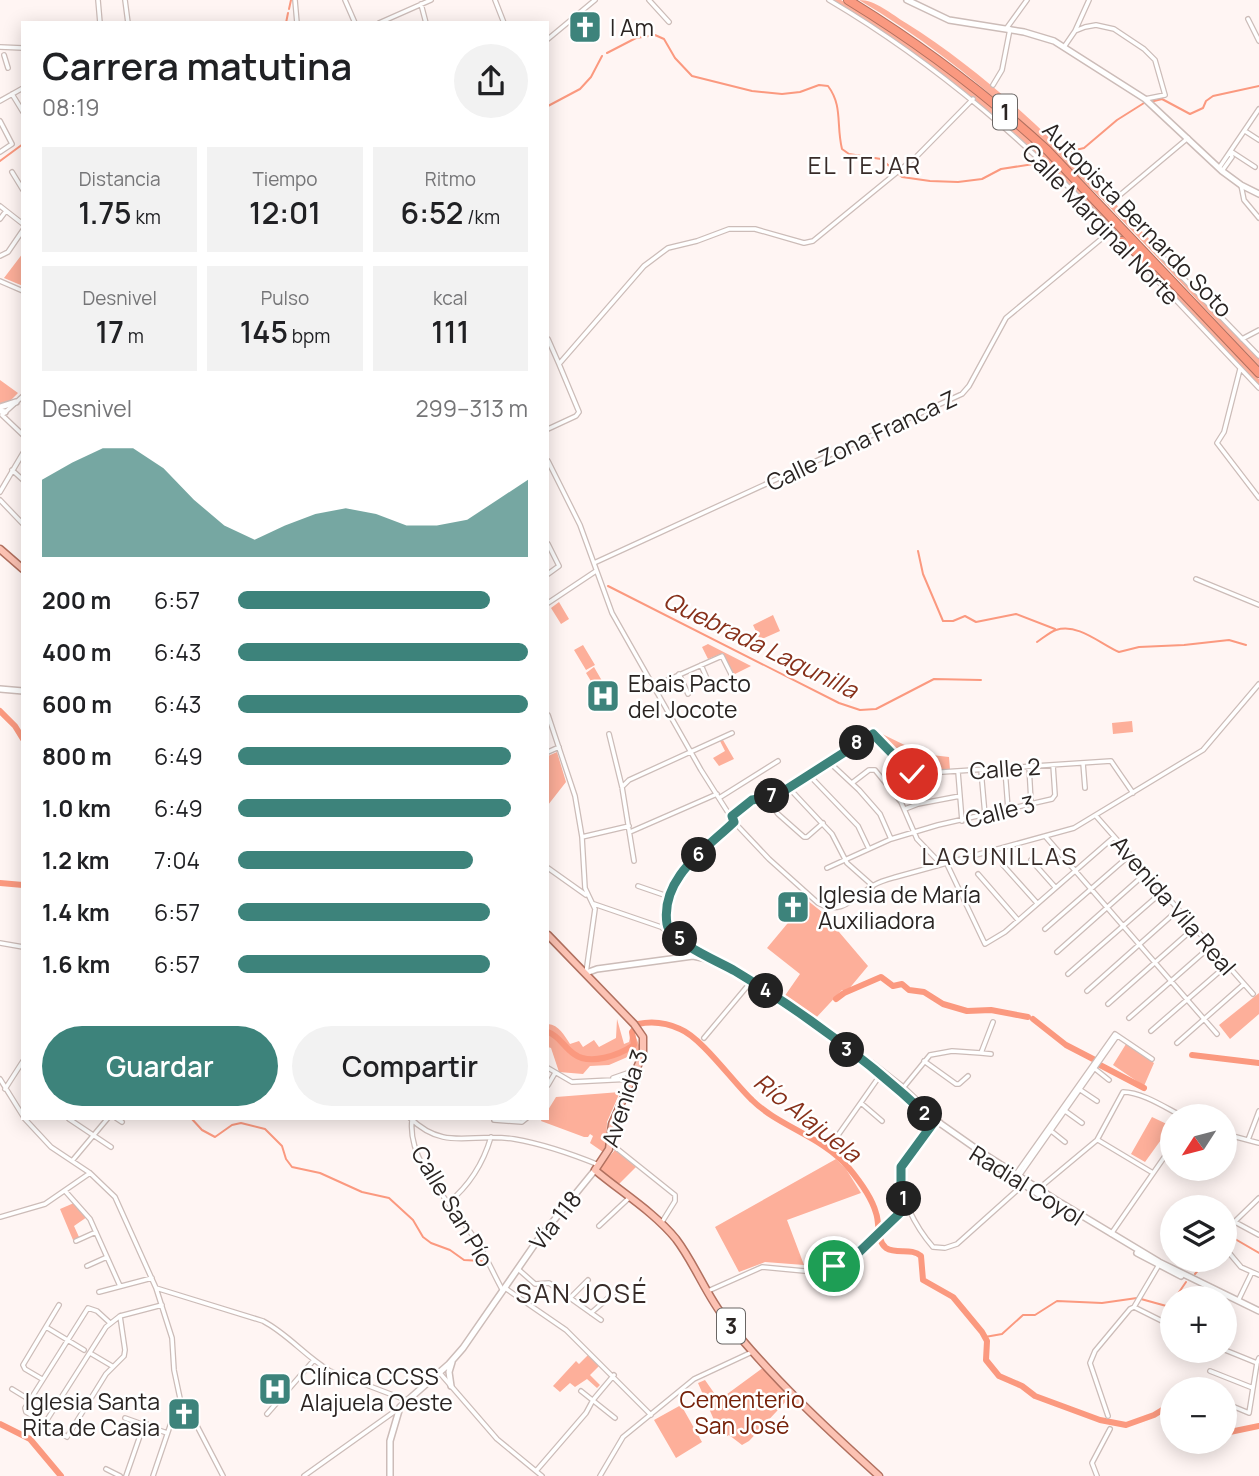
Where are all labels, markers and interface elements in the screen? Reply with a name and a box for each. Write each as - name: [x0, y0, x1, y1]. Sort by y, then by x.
- church icon: I Am: [566, 8, 604, 46]
- place label: I Am: [610, 11, 654, 43]
- text: Carrera matutina: [42, 39, 352, 91]
- button: share: [454, 44, 528, 118]
- text: 08:19: [42, 91, 100, 123]
- road number: 1: [993, 94, 1017, 130]
- street label: Autopista Bernardo Soto: [1036, 114, 1240, 324]
- street label: Calle Marginal Norte: [1015, 136, 1187, 312]
- district label: EL TEJAR: [808, 148, 922, 181]
- text: Distancia: [79, 166, 161, 192]
- text: Tiempo: [252, 166, 318, 192]
- text: Ritmo: [425, 166, 476, 192]
- text: 1.75: [78, 192, 132, 233]
- text: 12:01: [249, 192, 321, 233]
- text: 6:52: [401, 192, 463, 233]
- text: km: [132, 204, 161, 230]
- text: /km: [463, 204, 500, 230]
- text: Desnivel: [82, 285, 157, 311]
- text: Pulso: [261, 285, 309, 311]
- text: kcal: [433, 285, 468, 311]
- text: 17: [96, 311, 124, 352]
- text: 145: [240, 311, 288, 352]
- text: 111: [431, 311, 469, 352]
- text: m: [124, 323, 144, 349]
- text: bpm: [288, 323, 330, 349]
- street label: Calle Zona Franca Z: [761, 382, 961, 498]
- text: Desnivel: [42, 392, 132, 424]
- text: 299–313 m: [415, 392, 528, 424]
- water label: Quebrada Lagunilla: [658, 583, 865, 706]
- text: 200 m: [42, 584, 111, 616]
- text: 6:57: [154, 584, 200, 616]
- text: 400 m: [42, 636, 112, 668]
- text: 6:43: [154, 636, 201, 668]
- place label: Ebais Pacto del Jocote: [628, 667, 751, 725]
- hospital icon: Ebais Pacto del Jocote: [584, 677, 622, 715]
- text: 600 m: [42, 688, 112, 720]
- text: 6:43: [154, 688, 201, 720]
- pin: 8: [840, 726, 874, 760]
- text: 8: [851, 729, 862, 755]
- text: 800 m: [42, 740, 112, 772]
- text: 6:49: [154, 740, 203, 772]
- pin: [882, 744, 942, 804]
- street label: Calle 2: [968, 750, 1042, 786]
- icon: check: [893, 755, 931, 793]
- pin: 7: [754, 778, 790, 814]
- text: 7: [766, 782, 777, 808]
- street label: Calle 3: [962, 787, 1038, 835]
- text: 1.0 km: [42, 792, 111, 824]
- text: 6:49: [154, 792, 203, 824]
- street label: Avenida Vila Real: [1104, 828, 1244, 982]
- pin: 6: [682, 838, 716, 872]
- district label: LAGUNILLAS: [922, 839, 1078, 872]
- text: 6: [693, 841, 704, 867]
- text: 1.2 km: [42, 844, 109, 876]
- text: 7:04: [154, 844, 200, 876]
- place label: Iglesia de María Auxiliadora: [818, 878, 981, 936]
- church icon: Iglesia de María Auxiliadora: [774, 888, 812, 926]
- text: 1.4 km: [42, 896, 110, 928]
- text: 6:57: [154, 896, 200, 928]
- pin: 5: [662, 922, 698, 956]
- text: 5: [674, 925, 685, 951]
- text: 1.6 km: [42, 948, 110, 980]
- text: 6:57: [154, 948, 200, 980]
- pin: 4: [748, 974, 784, 1009]
- text: 4: [760, 977, 771, 1003]
- button: Guardar: [42, 1026, 278, 1106]
- button: Compartir: [292, 1026, 528, 1106]
- pin: 3: [830, 1032, 864, 1068]
- text: 3: [841, 1036, 852, 1062]
- street label: Avenida 3: [593, 1045, 655, 1151]
- water label: Río Alajuela: [748, 1065, 870, 1170]
- pin: 2: [908, 1096, 942, 1132]
- text: 2: [919, 1100, 930, 1126]
- north arrow: [1160, 1104, 1237, 1181]
- map controls: [1160, 1104, 1237, 1454]
- street label: Radial Coyol: [964, 1137, 1090, 1233]
- street label: Calle San Pío: [404, 1139, 502, 1273]
- pin: 1: [886, 1182, 922, 1216]
- street label: Vía 118: [522, 1184, 588, 1256]
- text: 1: [899, 1185, 908, 1211]
- button: layers: [1160, 1195, 1237, 1272]
- pin: [804, 1236, 864, 1296]
- icon: arrive: [815, 1247, 853, 1285]
- district label: SAN JOSÉ: [515, 1275, 649, 1311]
- button: +: [1160, 1286, 1237, 1363]
- road number: 3: [717, 1308, 745, 1344]
- place label: Clínica CCSS Alajuela Oeste: [300, 1360, 453, 1418]
- hospital icon: Clínica CCSS Alajuela Oeste: [256, 1370, 294, 1408]
- button: −: [1160, 1377, 1237, 1454]
- park label: Cementerio San José: [679, 1383, 805, 1441]
- place label: Iglesia Santa Rita de Casia: [22, 1385, 160, 1443]
- church icon: Iglesia Santa Rita de Casia: [165, 1395, 203, 1433]

